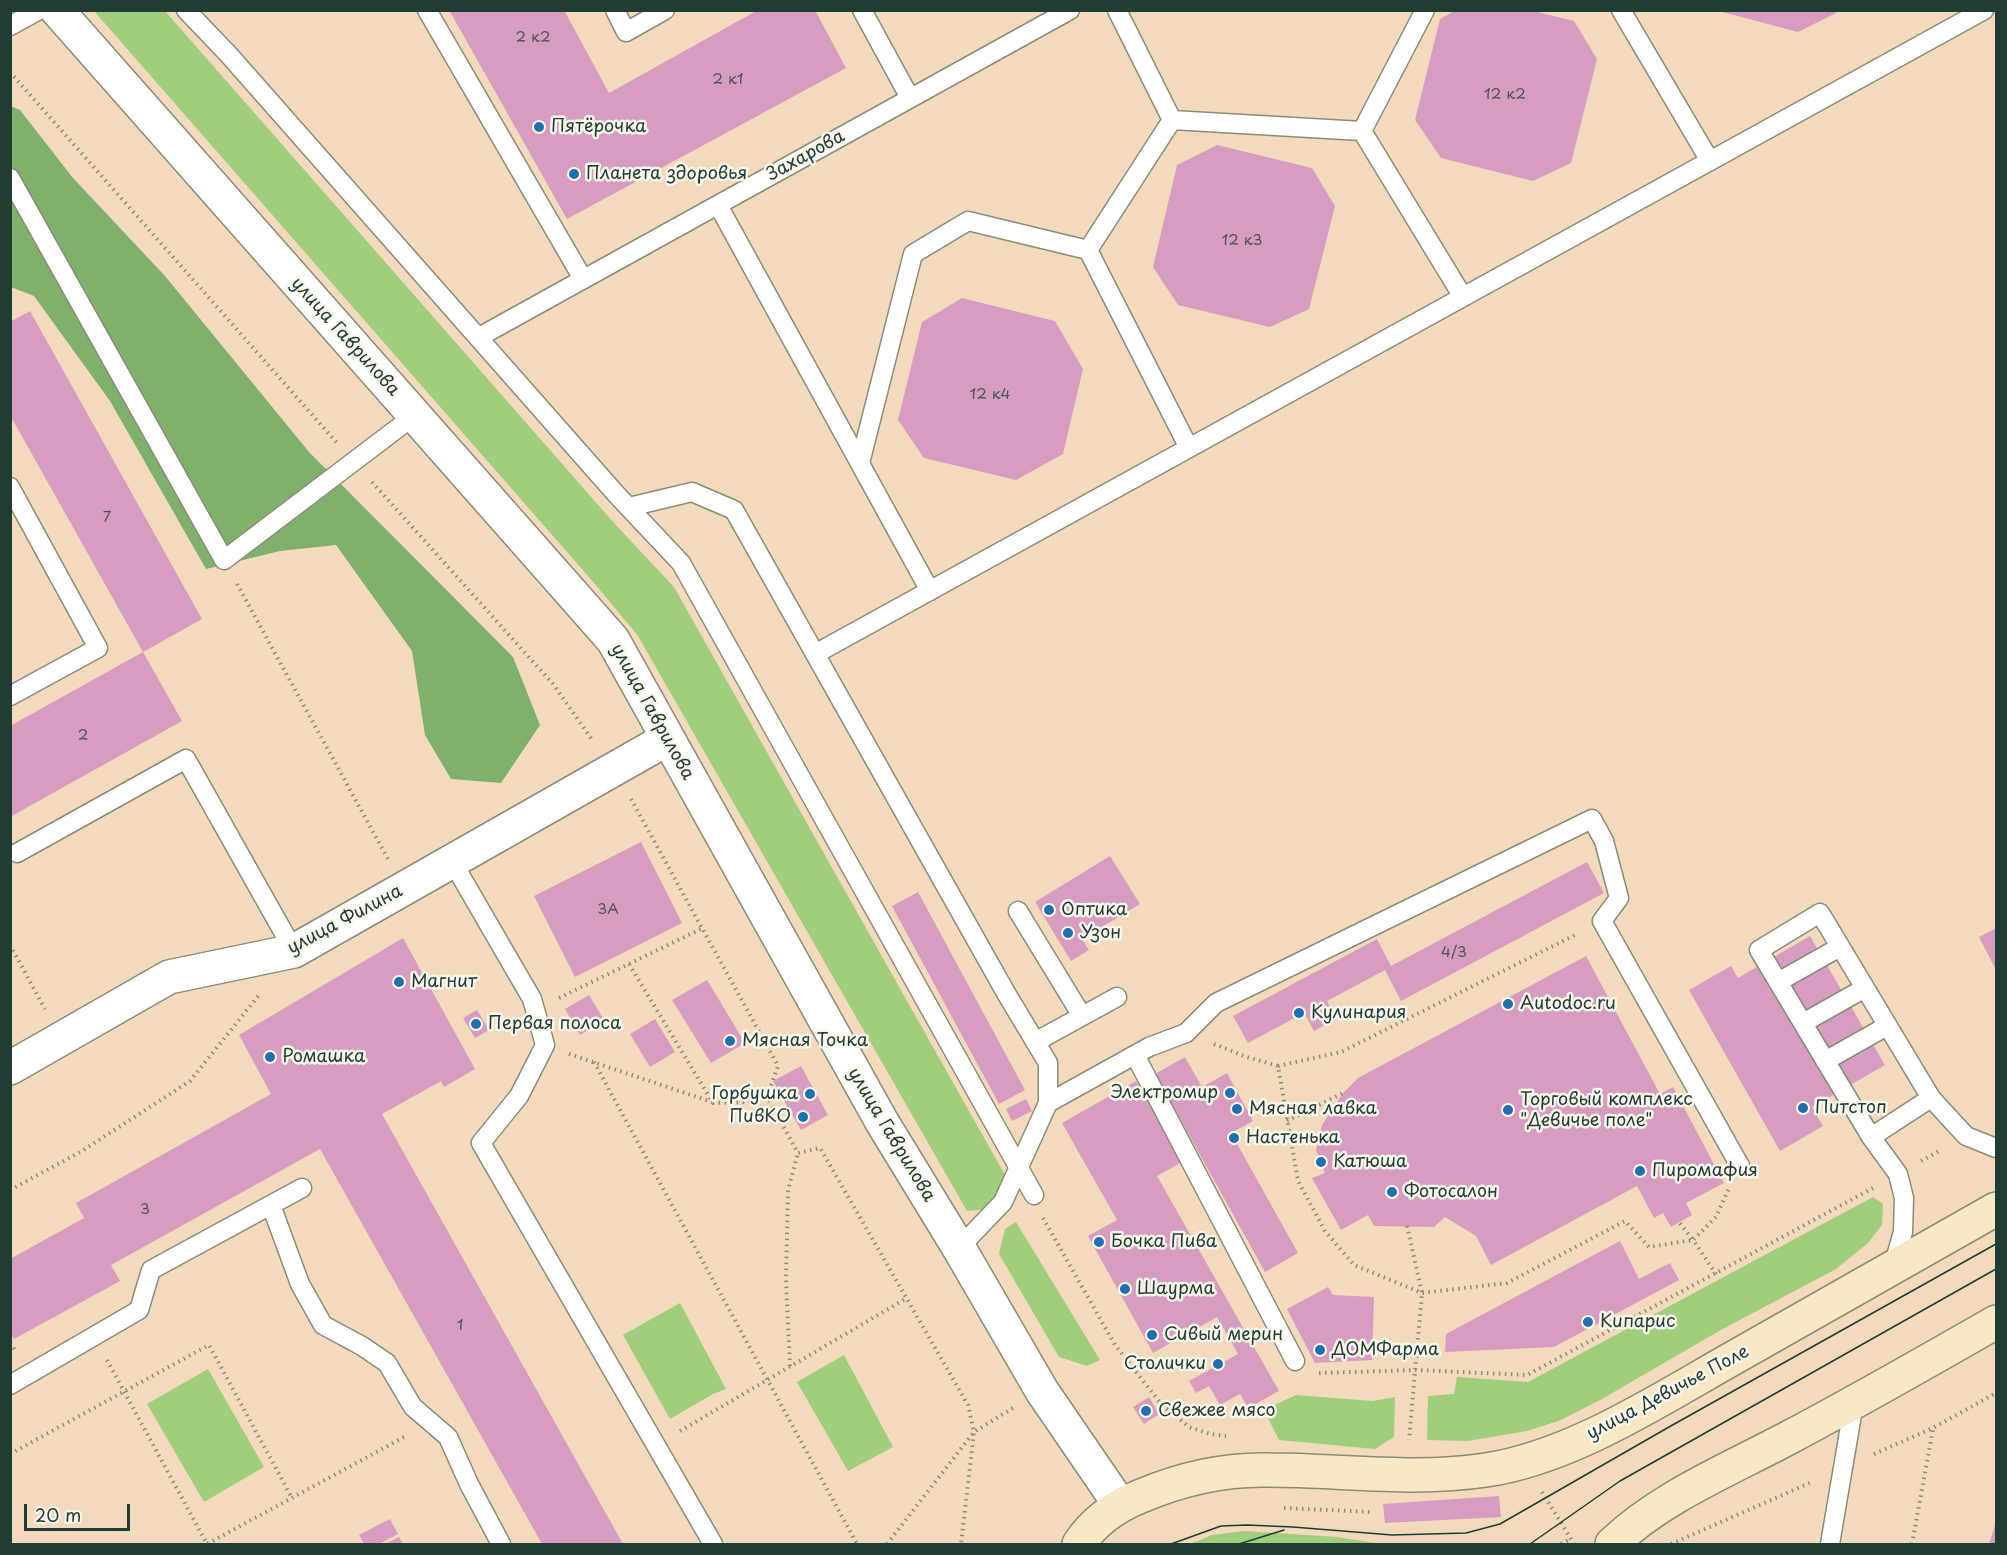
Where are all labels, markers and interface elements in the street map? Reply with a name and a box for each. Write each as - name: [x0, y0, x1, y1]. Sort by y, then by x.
- house number: 2 к2: [515, 29, 551, 47]
- house number: 2 к1: [712, 71, 744, 89]
- house number: 12 к2: [1484, 86, 1526, 104]
- place label: Пятёрочка: [551, 116, 646, 138]
- marker: Пятёрочка: [532, 120, 546, 134]
- street label: Захарова: [763, 126, 849, 186]
- place label: Планета здоровья: [586, 163, 747, 185]
- marker: Планета здоровья: [567, 167, 581, 181]
- house number: 12 к3: [1221, 232, 1263, 250]
- street label: улица Гаврилова: [286, 273, 404, 401]
- house number: 12 к4: [969, 386, 1011, 404]
- house number: 7: [103, 509, 111, 527]
- street label: улица Гаврилова: [606, 640, 698, 784]
- house number: 2: [78, 727, 88, 745]
- street label: улица Филина: [284, 881, 406, 959]
- place label: Оптика: [1061, 899, 1127, 921]
- house number: 3А: [597, 901, 619, 919]
- marker: Оптика: [1042, 903, 1056, 917]
- place label: Узон: [1080, 922, 1121, 944]
- marker: Узон: [1061, 926, 1075, 940]
- house number: 4/3: [1441, 944, 1467, 962]
- place label: Магнит: [411, 971, 477, 993]
- marker: Магнит: [392, 975, 406, 989]
- place label: Autodoc.ru: [1520, 993, 1616, 1015]
- marker: Autodoc.ru: [1501, 997, 1515, 1011]
- place label: Кулинария: [1311, 1002, 1407, 1024]
- marker: Кулинария: [1292, 1006, 1306, 1020]
- place label: Первая полоса: [488, 1013, 621, 1035]
- marker: Первая полоса: [469, 1017, 483, 1031]
- place label: Мясная Точка: [742, 1030, 868, 1052]
- marker: Мясная Точка: [723, 1034, 737, 1048]
- place label: Ромашка: [282, 1046, 365, 1068]
- marker: Ромашка: [263, 1050, 277, 1064]
- street label: улица Гаврилова: [843, 1064, 939, 1206]
- place label: Электромир: [1110, 1082, 1218, 1104]
- place label: Горбушка: [711, 1083, 798, 1105]
- marker: Электромир: [1223, 1086, 1237, 1100]
- marker: Горбушка: [803, 1087, 817, 1101]
- place label: Торговый комплекс "Девичье поле": [1520, 1089, 1693, 1132]
- place label: Питстоп: [1815, 1097, 1887, 1119]
- place label: Мясная лавка: [1249, 1098, 1377, 1120]
- marker: Питстоп: [1796, 1101, 1810, 1115]
- marker: Мясная лавка: [1230, 1102, 1244, 1116]
- marker: Торговый комплекс "Девичье поле": [1501, 1103, 1515, 1117]
- place label: ПивКО: [729, 1106, 791, 1128]
- marker: ПивКО: [796, 1110, 810, 1124]
- place label: Настенька: [1246, 1127, 1340, 1149]
- marker: Настенька: [1227, 1131, 1241, 1145]
- place label: Катюша: [1333, 1151, 1407, 1173]
- marker: Катюша: [1314, 1155, 1328, 1169]
- place label: Пиромафия: [1652, 1160, 1758, 1182]
- marker: Пиромафия: [1633, 1164, 1647, 1178]
- place label: Фотосалон: [1404, 1181, 1498, 1203]
- marker: Фотосалон: [1385, 1185, 1399, 1199]
- house number: 3: [140, 1201, 150, 1219]
- place label: Бочка Пива: [1111, 1231, 1217, 1253]
- marker: Бочка Пива: [1092, 1235, 1106, 1249]
- place label: Шаурма: [1137, 1278, 1215, 1300]
- marker: Шаурма: [1118, 1282, 1132, 1296]
- place label: Кипарис: [1600, 1311, 1675, 1333]
- marker: Кипарис: [1581, 1315, 1595, 1329]
- house number: 1: [457, 1317, 463, 1335]
- place label: Сивый мерин: [1164, 1324, 1283, 1346]
- marker: Сивый мерин: [1145, 1328, 1159, 1342]
- place label: ДОМФарма: [1332, 1339, 1439, 1361]
- street label: улица Девичье Поле: [1583, 1341, 1753, 1445]
- marker: ДОМФарма: [1313, 1343, 1327, 1357]
- place label: Столички: [1124, 1353, 1206, 1375]
- marker: Столички: [1211, 1357, 1225, 1371]
- place label: Свежее мясо: [1158, 1400, 1276, 1422]
- marker: Свежее мясо: [1139, 1404, 1153, 1418]
- scale bar: [27, 1492, 134, 1530]
- text: 20 m: [35, 1501, 81, 1528]

